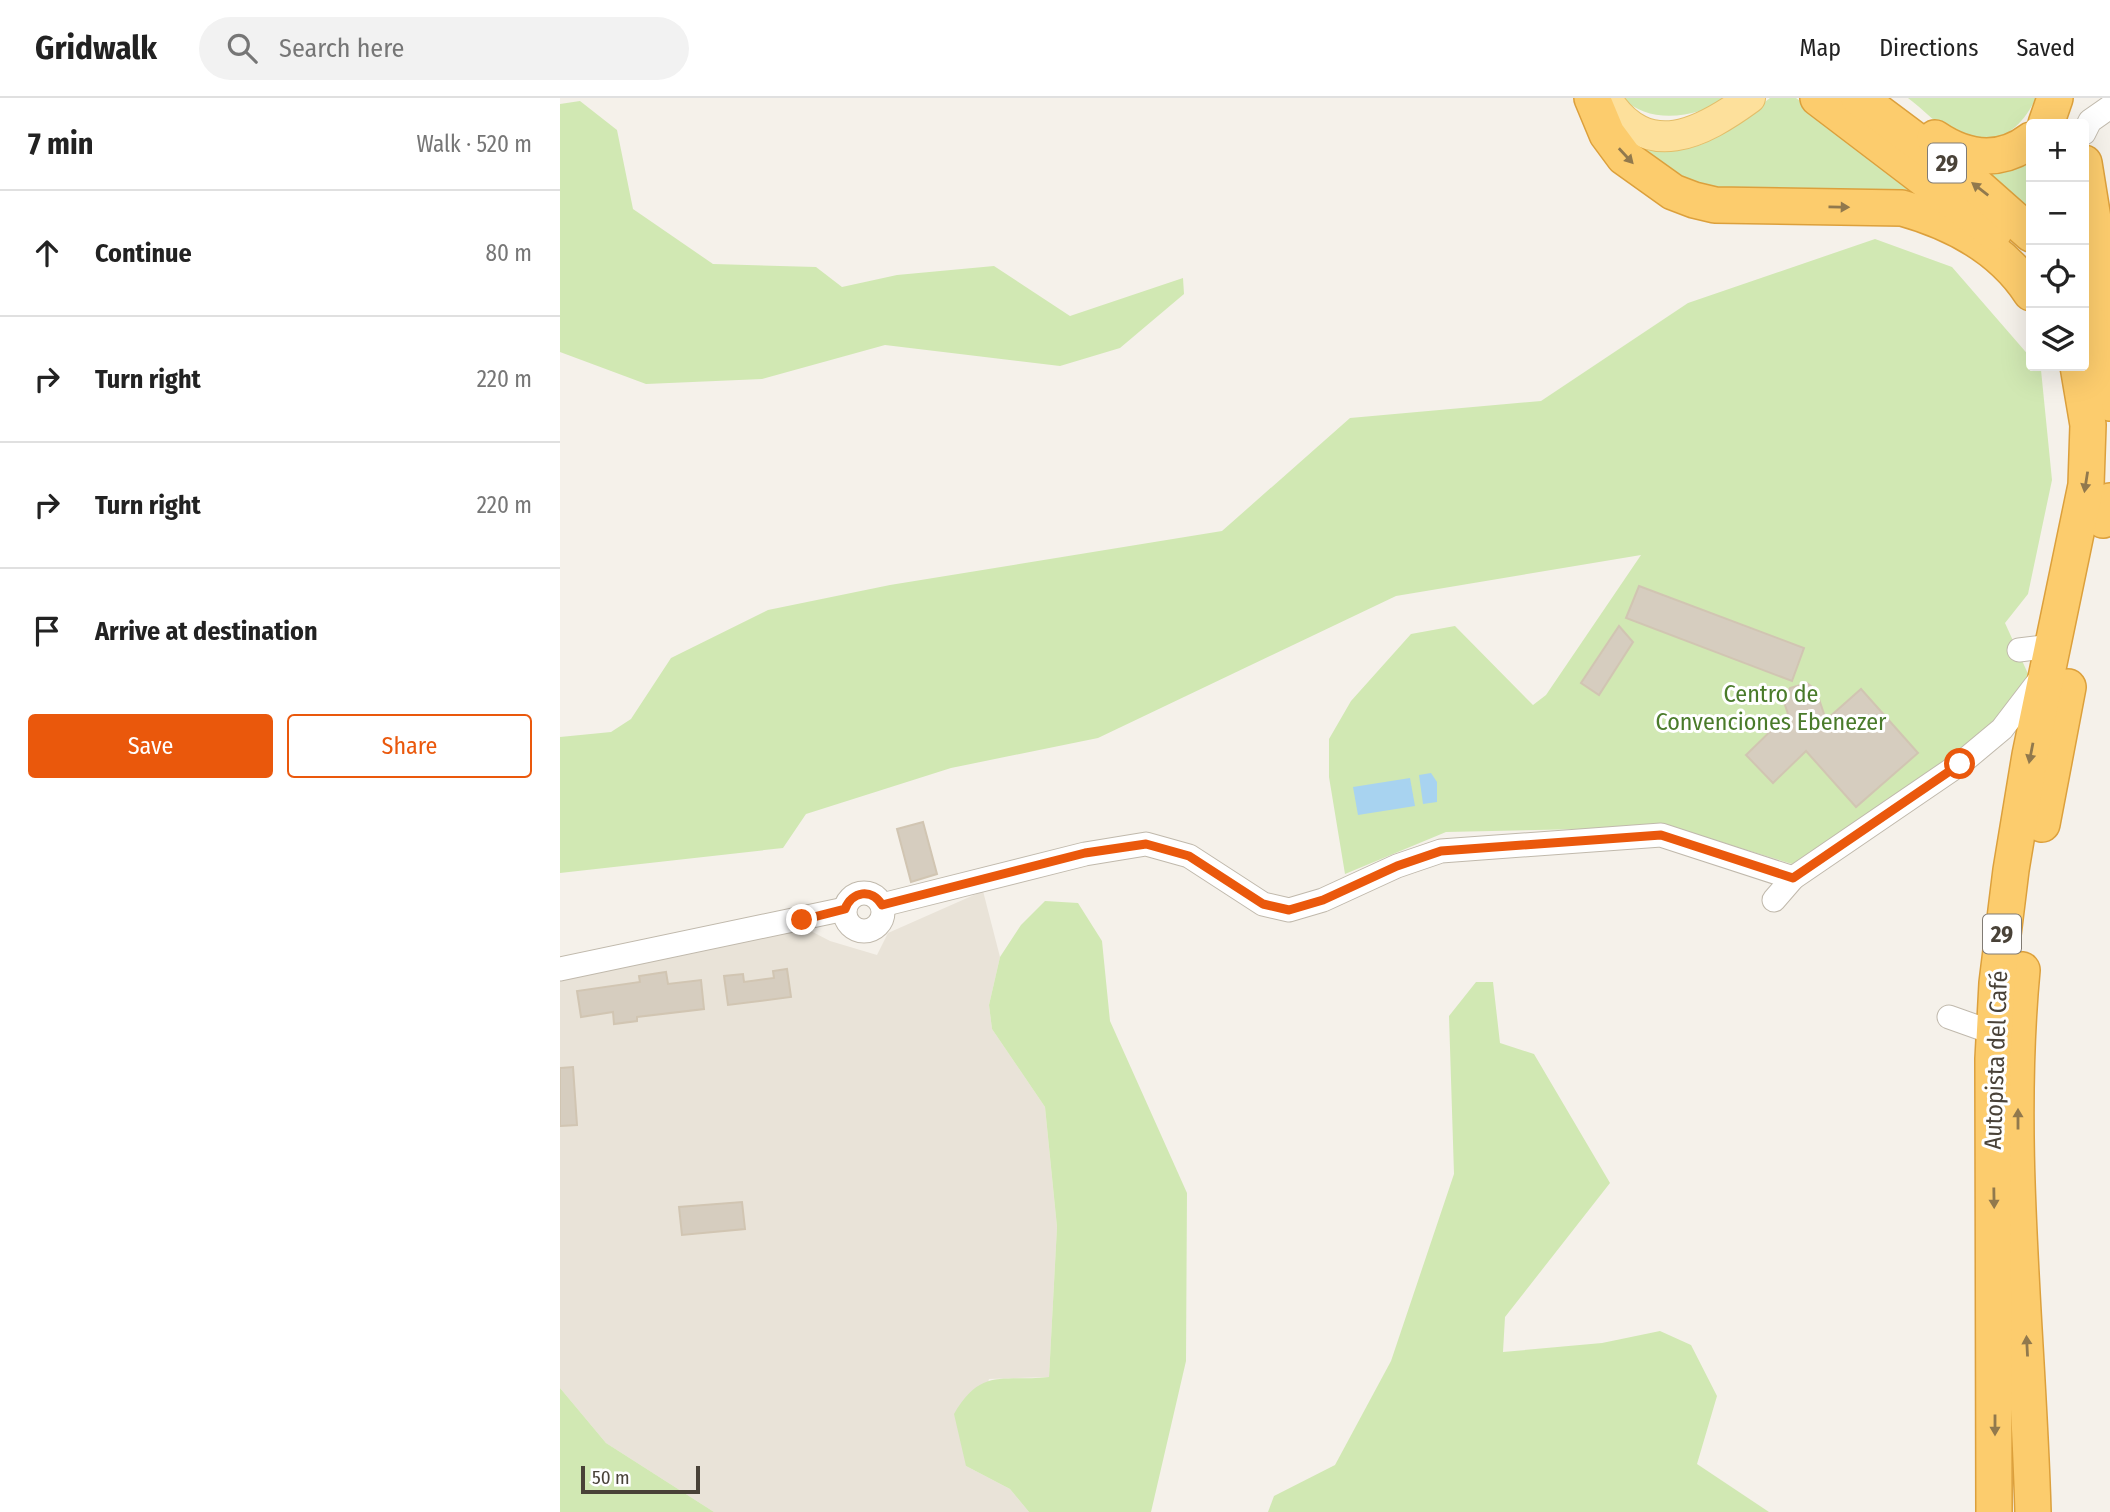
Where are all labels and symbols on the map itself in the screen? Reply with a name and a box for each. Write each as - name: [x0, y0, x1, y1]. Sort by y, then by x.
- road number: 29: [1928, 144, 1966, 183]
- one-way arrow: [1617, 147, 1633, 164]
- one-way arrow: [1972, 181, 1990, 196]
- one-way arrow: [1828, 201, 1850, 213]
- one-way arrow: [2080, 471, 2091, 493]
- park label: Centro de Convenciones Ebenezer: [1656, 680, 1887, 736]
- one-way arrow: [2025, 742, 2036, 764]
- route start: [1944, 748, 1975, 779]
- route end: [786, 904, 817, 935]
- road number: 29: [1983, 914, 2021, 954]
- street label: Autopista del Café: [1979, 970, 2013, 1150]
- one-way arrow: [2012, 1107, 2024, 1129]
- one-way arrow: [1988, 1187, 2000, 1209]
- one-way arrow: [2021, 1335, 2032, 1357]
- one-way arrow: [1989, 1415, 2001, 1437]
- scale bar: [581, 1463, 700, 1495]

